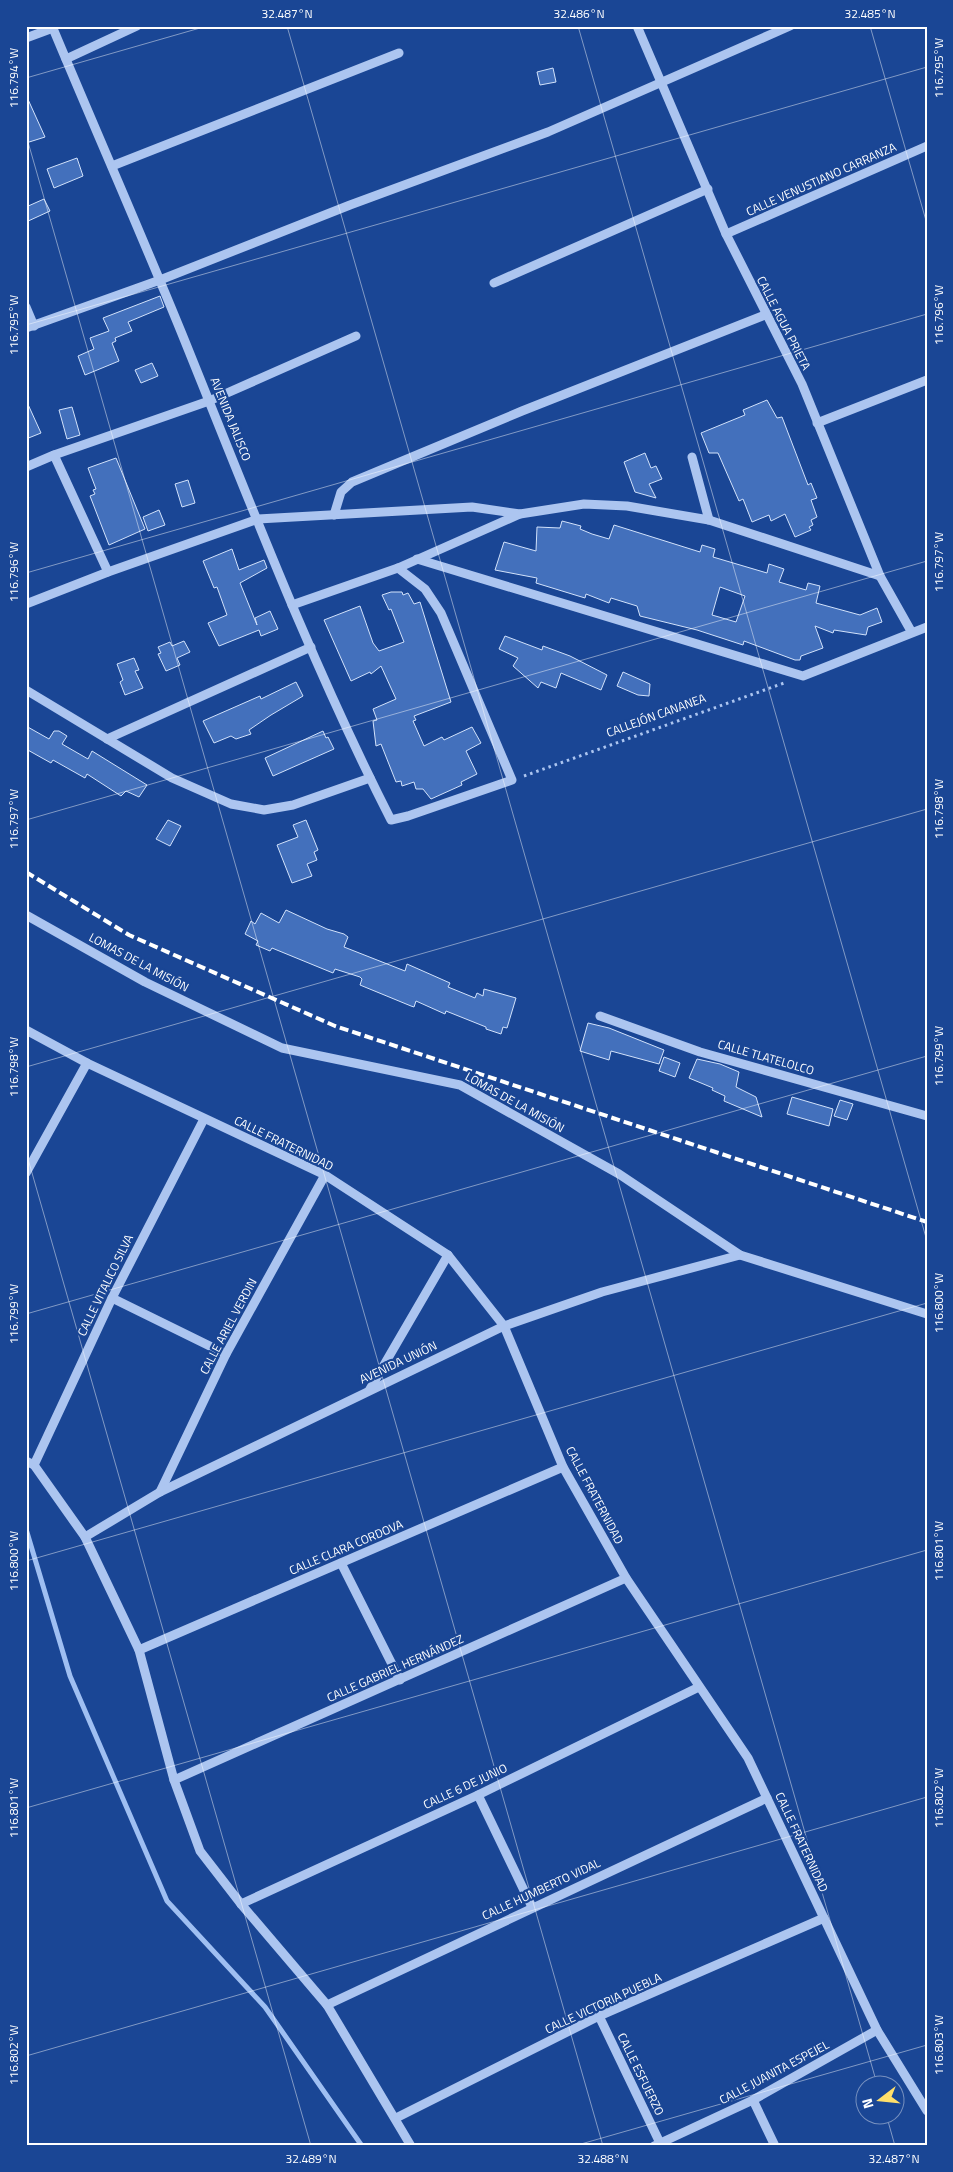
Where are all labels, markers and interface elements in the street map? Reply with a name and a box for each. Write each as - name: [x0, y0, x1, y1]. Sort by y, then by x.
- text: 32.487°N: [261, 4, 313, 23]
- text: 32.486°N: [553, 4, 605, 23]
- text: 32.485°N: [844, 4, 896, 23]
- text: 116.795°W: [929, 38, 948, 98]
- text: 116.794°W: [4, 48, 23, 108]
- street label: CALLE VENUSTIANO CARRANZA: [743, 137, 899, 221]
- street label: CALLE AGUA PRIETA: [752, 273, 816, 373]
- text: 116.796°W: [929, 285, 948, 345]
- text: 116.795°W: [4, 295, 23, 355]
- street label: AVENIDA JALISCO: [206, 374, 257, 464]
- text: 116.797°W: [929, 532, 948, 592]
- text: 116.796°W: [4, 542, 23, 602]
- street label: CALLEJÓN CANANEA: [604, 688, 708, 742]
- text: 116.798°W: [929, 779, 948, 839]
- text: 116.797°W: [4, 789, 23, 849]
- street label: LOMAS DE LA MISIÓN: [86, 928, 192, 996]
- text: 116.799°W: [929, 1026, 948, 1086]
- street label: CALLE TLATELOLCO: [716, 1034, 816, 1080]
- text: 116.798°W: [4, 1037, 23, 1097]
- street label: LOMAS DE LA MISIÓN: [462, 1067, 568, 1137]
- street label: CALLE FRATERNIDAD: [231, 1111, 337, 1175]
- street label: CALLE VITALICO SILVA: [72, 1231, 138, 1339]
- text: 116.800°W: [929, 1273, 948, 1333]
- street label: CALLE ARIEL VERDIN: [195, 1274, 261, 1378]
- text: 116.799°W: [4, 1284, 23, 1344]
- street label: AVENIDA UNIÓN: [356, 1336, 440, 1388]
- street label: CALLE FRATERNIDAD: [561, 1443, 629, 1548]
- street label: CALLE CLARA CORDOVA: [286, 1514, 406, 1580]
- text: 116.801°W: [929, 1521, 948, 1581]
- text: 116.800°W: [4, 1531, 23, 1591]
- street label: CALLE GABRIEL HERNÁNDEZ: [323, 1629, 467, 1707]
- street label: CALLE 6 DE JUNIO: [420, 1758, 510, 1814]
- text: 116.802°W: [929, 1768, 948, 1828]
- text: 116.801°W: [4, 1778, 23, 1838]
- street label: CALLE FRATERNIDAD: [770, 1789, 834, 1895]
- street label: CALLE HUMBERTO VIDAL: [479, 1853, 604, 1925]
- street label: CALLE VICTORIA PUEBLA: [542, 1968, 664, 2038]
- text: 116.803°W: [929, 2015, 948, 2075]
- text: 116.802°W: [4, 2025, 23, 2085]
- street label: CALLE ESFUERZO: [613, 2029, 669, 2119]
- street label: CALLE JUANITA ESPEJEL: [716, 2035, 833, 2109]
- north arrow: [856, 2074, 906, 2124]
- text: N: [856, 2096, 878, 2111]
- text: 32.489°N: [285, 2149, 337, 2168]
- text: 32.488°N: [577, 2149, 629, 2168]
- text: 32.487°N: [868, 2149, 920, 2168]

